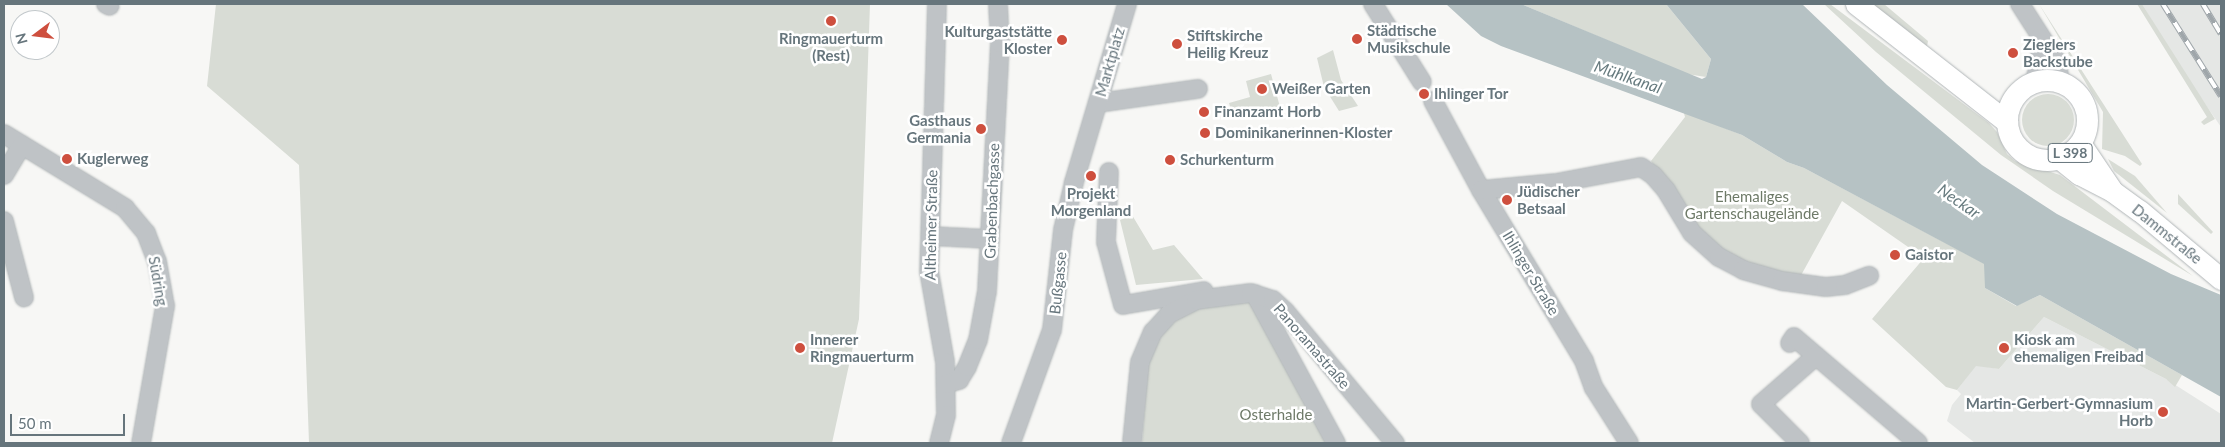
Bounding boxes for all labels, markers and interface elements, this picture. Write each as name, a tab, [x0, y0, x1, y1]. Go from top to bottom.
north arrow	[10, 10, 60, 60]
marker: Ringmauerturm (Rest)	[825, 15, 837, 27]
place label: Städtische Musikschule	[1367, 21, 1450, 56]
place label: Kulturgaststätte Kloster	[944, 22, 1052, 57]
street label: Marktplatz	[1092, 25, 1128, 99]
place label: Stiftskirche Heilig Kreuz	[1187, 26, 1268, 61]
place label: Ringmauerturm (Rest)	[779, 29, 883, 64]
text: N	[11, 31, 31, 46]
marker: Städtische Musikschule	[1351, 33, 1363, 45]
marker: Kulturgaststätte Kloster	[1056, 34, 1068, 46]
place label: Zieglers Backstube	[2023, 35, 2093, 70]
marker: Stiftskirche Heilig Kreuz	[1171, 38, 1183, 50]
marker: Zieglers Backstube	[2007, 47, 2019, 59]
water label: Mühlkanal	[1592, 57, 1664, 97]
place label: Weißer Garten	[1272, 80, 1371, 98]
marker: Weißer Garten	[1256, 83, 1268, 95]
place label: Ihlinger Tor	[1434, 85, 1509, 103]
marker: Ihlinger Tor	[1418, 88, 1430, 100]
place label: Finanzamt Horb	[1214, 103, 1321, 121]
marker: Finanzamt Horb	[1198, 106, 1210, 118]
place label: Gasthaus Germania	[907, 111, 971, 146]
marker: Gasthaus Germania	[975, 123, 987, 135]
place label: Dominikanerinnen-Kloster	[1215, 124, 1392, 142]
marker: Dominikanerinnen-Kloster	[1199, 127, 1211, 139]
road number: L 398	[2046, 142, 2094, 164]
street label: Grabenbachgasse	[981, 143, 1003, 259]
place label: Kuglerweg	[77, 150, 148, 168]
place label: Schurkenturm	[1180, 151, 1274, 169]
marker: Kuglerweg	[61, 153, 73, 165]
marker: Schurkenturm	[1164, 154, 1176, 166]
street label: Altheimer Straße	[921, 169, 941, 281]
marker: Projekt Morgenland	[1085, 170, 1097, 182]
water label: Neckar	[1934, 180, 1984, 222]
place label: Jüdischer Betsaal	[1517, 182, 1580, 217]
place label: Projekt Morgenland	[1051, 184, 1131, 219]
park label: Ehemaliges Gartenschaugelände	[1685, 187, 1819, 222]
marker: Jüdischer Betsaal	[1501, 194, 1513, 206]
street label: Dammstraße	[2128, 200, 2206, 268]
street label: Ihlinger Straße	[1499, 227, 1563, 319]
place label: Gaistor	[1905, 246, 1954, 264]
marker: Gaistor	[1889, 249, 1901, 261]
street label: Bußgasse	[1046, 251, 1070, 315]
street label: Südring	[145, 255, 171, 307]
street label: Panoramastraße	[1270, 300, 1354, 392]
place label: Innerer Ringmauerturm	[810, 330, 914, 365]
place label: Kiosk am ehemaligen Freibad	[2014, 330, 2144, 365]
marker: Innerer Ringmauerturm	[794, 342, 806, 354]
marker: Kiosk am ehemaligen Freibad	[1998, 342, 2010, 354]
place label: Martin-Gerbert-Gymnasium Horb	[1966, 394, 2153, 429]
scale bar	[12, 404, 128, 436]
park label: Osterhalde	[1240, 406, 1312, 424]
marker: Martin-Gerbert-Gymnasium Horb	[2157, 406, 2169, 418]
text: 50 m	[18, 414, 52, 432]

